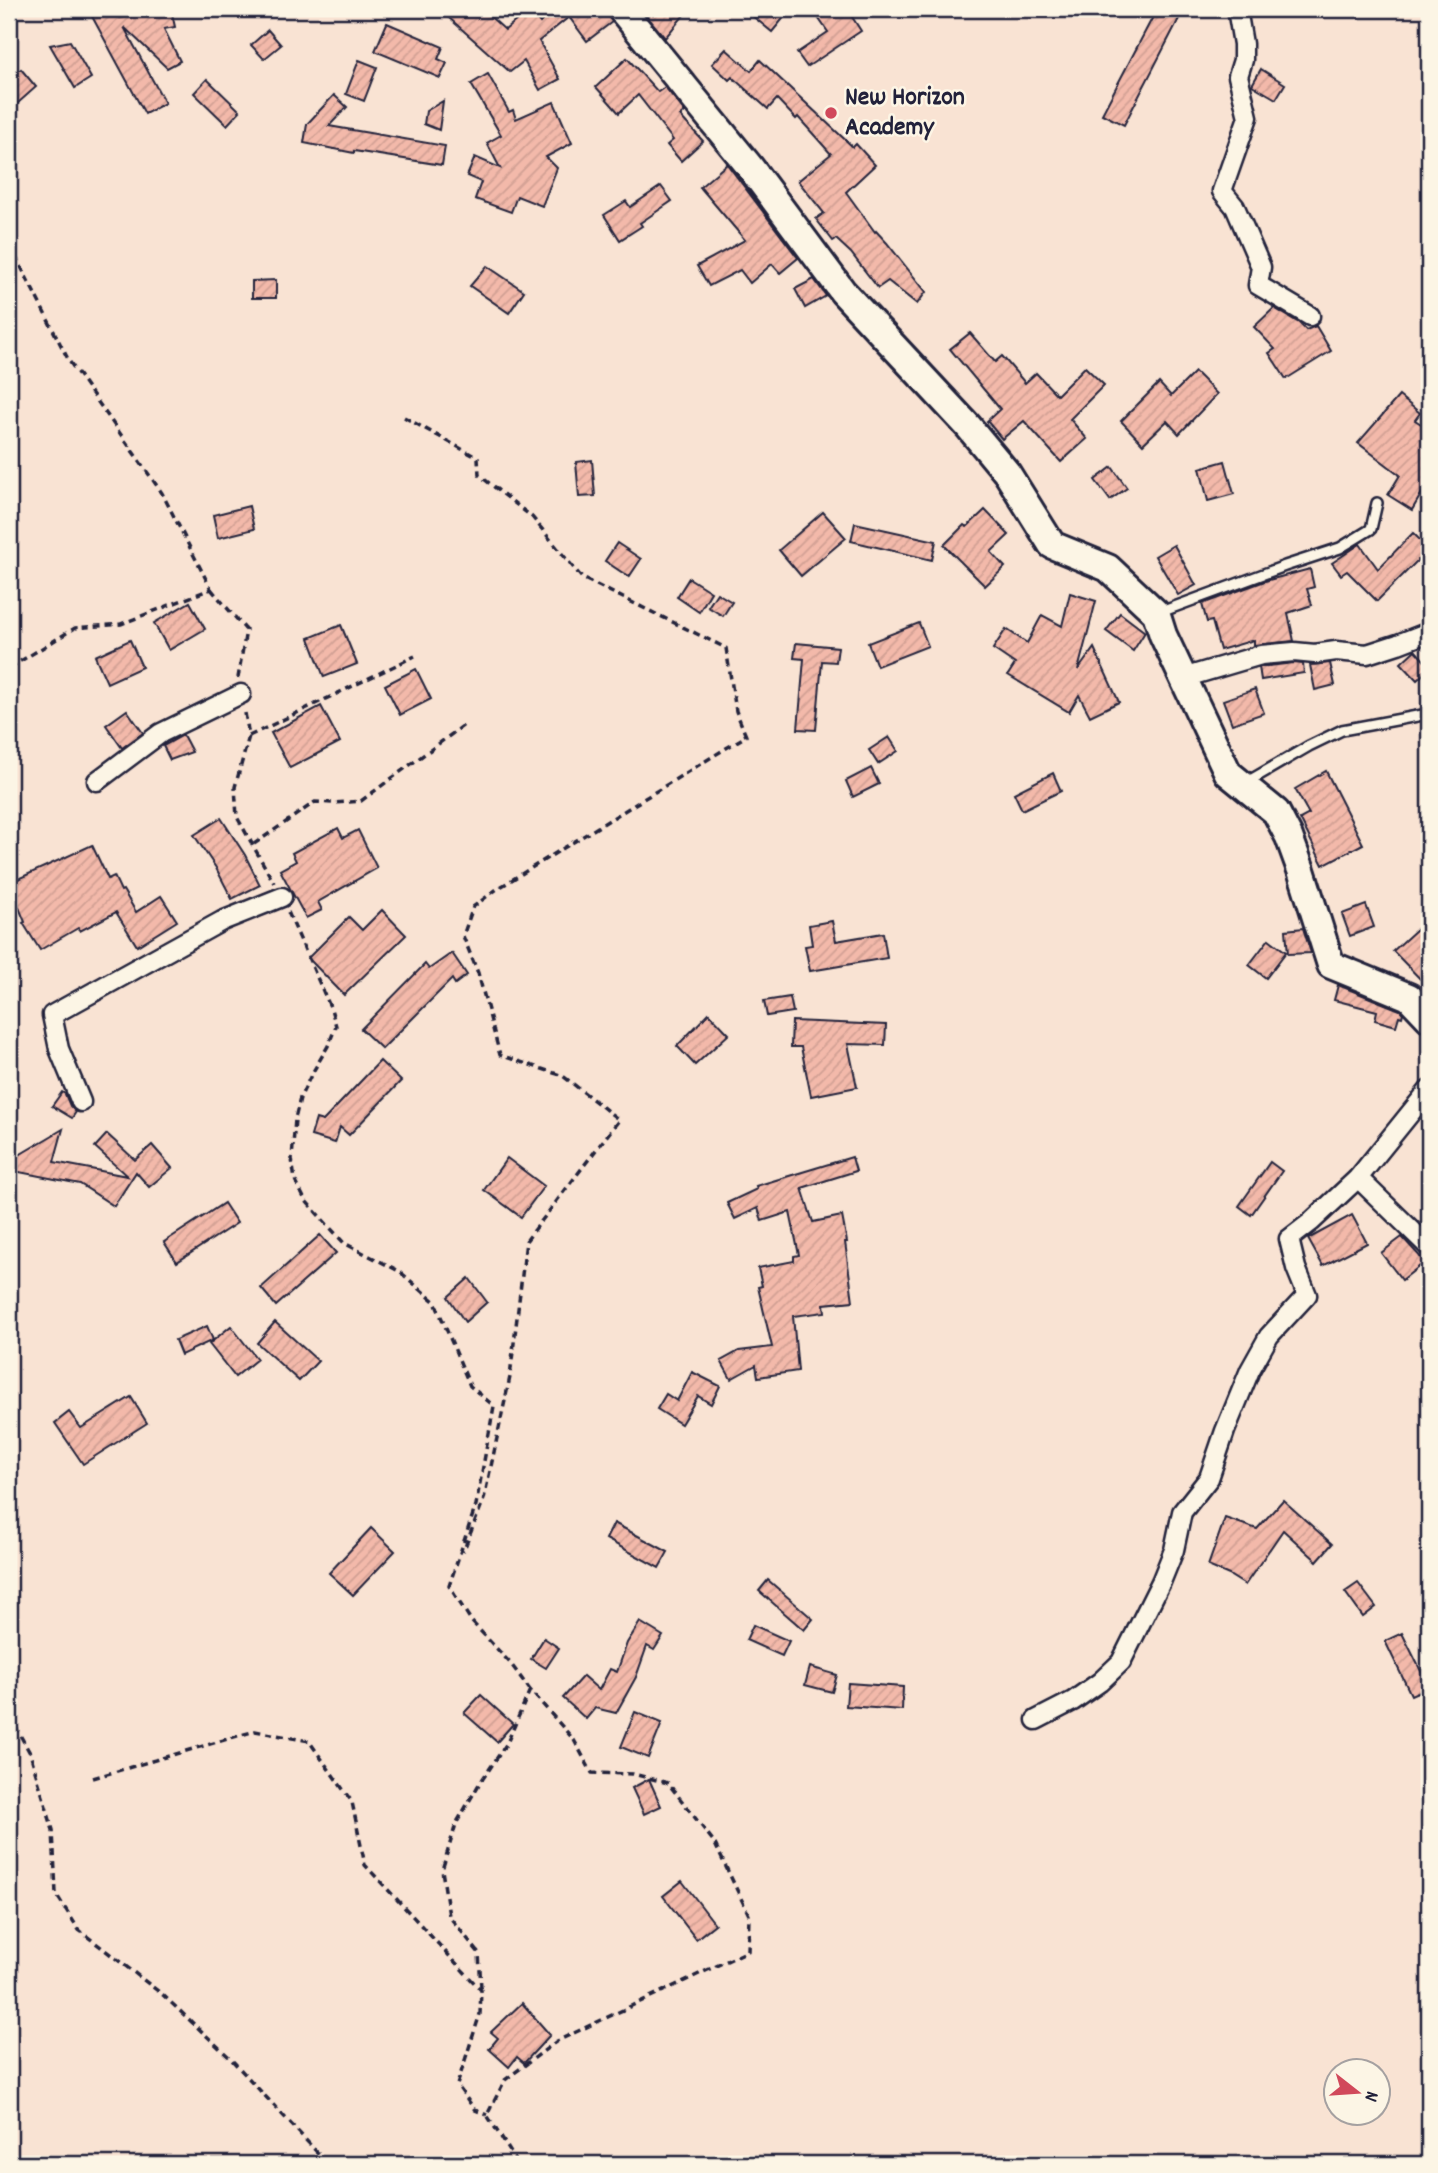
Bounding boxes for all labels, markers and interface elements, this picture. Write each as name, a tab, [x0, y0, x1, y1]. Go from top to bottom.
place label: New Horizon Academy	[845, 80, 965, 147]
marker: New Horizon Academy	[823, 105, 839, 121]
north arrow	[1322, 2058, 1392, 2128]
text: N	[1356, 2088, 1384, 2104]

